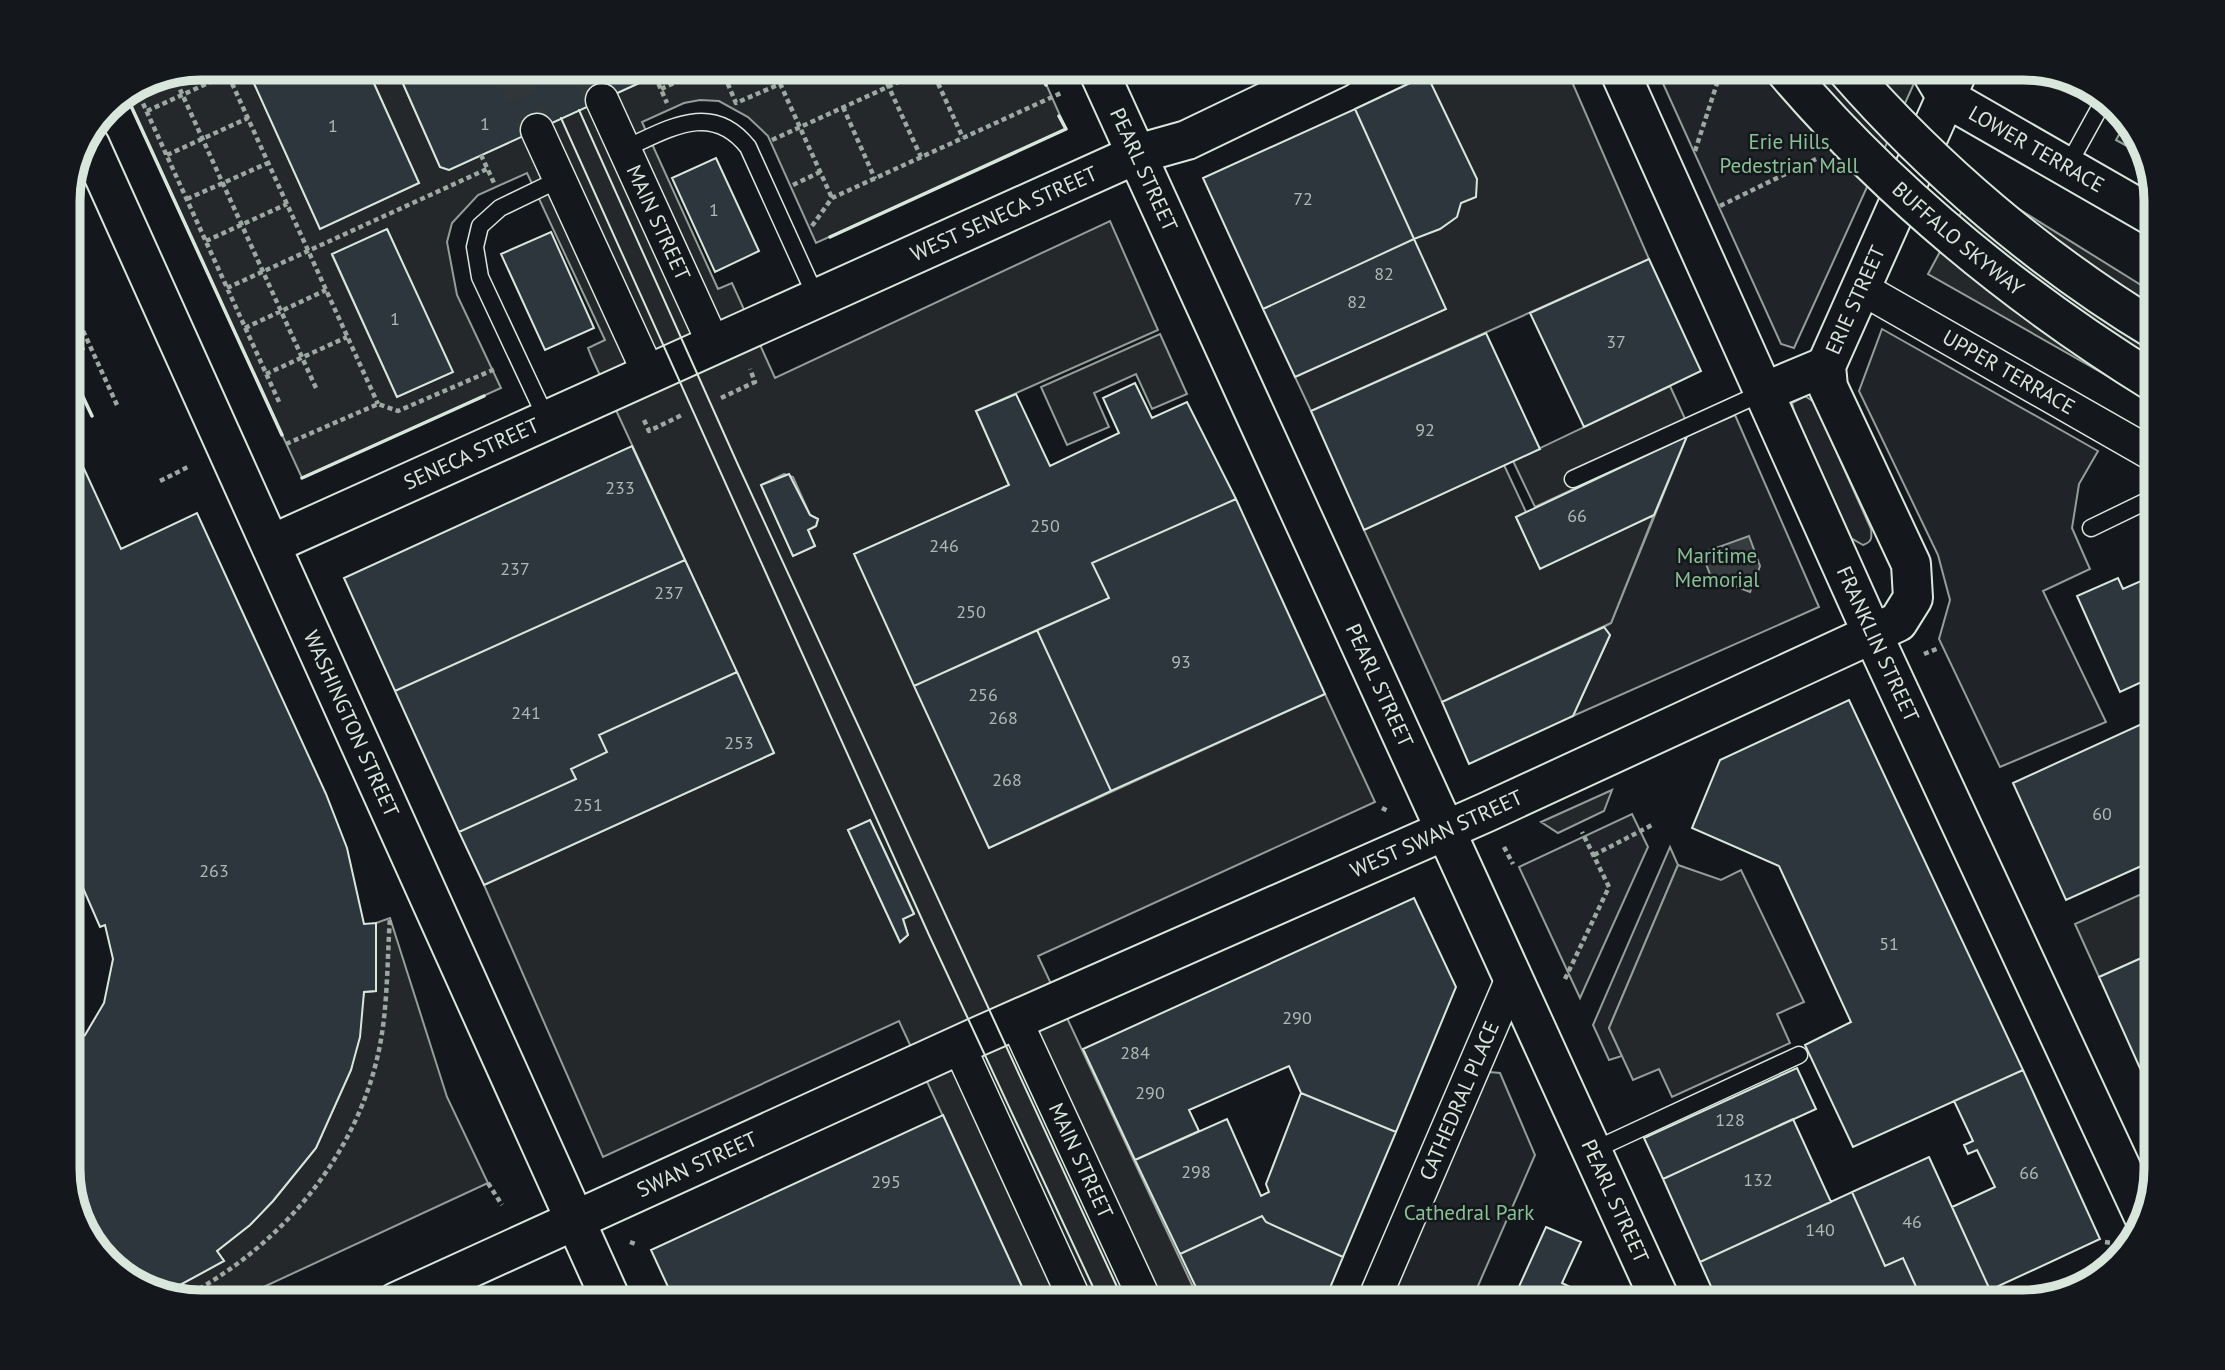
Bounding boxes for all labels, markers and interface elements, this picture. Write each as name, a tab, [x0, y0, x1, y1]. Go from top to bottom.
street label: LOWER TERRACE	[1964, 99, 2109, 198]
street label: PEARL STREET	[1104, 104, 1184, 236]
house number: 1	[480, 112, 490, 135]
house number: 1	[328, 114, 338, 137]
park label: Erie Hills Pedestrian Mall	[1719, 128, 1859, 179]
street label: MAIN STREET	[620, 160, 697, 285]
street label: WEST SENECA STREET	[906, 160, 1102, 267]
street label: BUFFALO SKYWAY	[1887, 176, 2030, 302]
house number: 72	[1293, 187, 1313, 210]
house number: 1	[709, 198, 719, 221]
street label: ERIE STREET	[1819, 241, 1891, 358]
house number: 82	[1374, 262, 1394, 285]
house number: 82	[1347, 290, 1367, 313]
house number: 1	[390, 307, 400, 330]
street label: UPPER TERRACE	[1938, 323, 2080, 420]
house number: 37	[1606, 330, 1626, 353]
street label: SENECA STREET	[399, 411, 544, 496]
house number: 92	[1415, 418, 1435, 441]
house number: 233	[605, 476, 635, 499]
house number: 66	[1567, 504, 1587, 527]
house number: 250	[1030, 514, 1060, 537]
house number: 246	[929, 534, 959, 557]
park label: Maritime Memorial	[1675, 542, 1759, 593]
house number: 237	[500, 557, 530, 580]
street label: FRANKLIN STREET	[1831, 562, 1926, 726]
house number: 237	[654, 581, 684, 604]
house number: 250	[956, 600, 986, 623]
street label: PEARL STREET	[1340, 619, 1420, 752]
street label: WASHINGTON STREET	[298, 626, 406, 821]
house number: 93	[1171, 650, 1191, 673]
house number: 256	[968, 683, 998, 706]
house number: 241	[511, 701, 541, 724]
house number: 268	[988, 706, 1018, 729]
house number: 253	[724, 731, 754, 754]
house number: 268	[992, 768, 1022, 791]
street label: WEST SWAN STREET	[1346, 783, 1527, 884]
house number: 251	[573, 793, 603, 816]
house number: 60	[2092, 802, 2112, 825]
house number: 263	[199, 859, 229, 882]
house number: 51	[1879, 932, 1899, 955]
house number: 290	[1282, 1006, 1312, 1029]
street label: CATHEDRAL PLACE	[1413, 1017, 1505, 1184]
house number: 284	[1120, 1041, 1150, 1064]
house number: 290	[1135, 1081, 1165, 1104]
street label: MAIN STREET	[1043, 1098, 1120, 1223]
house number: 128	[1715, 1108, 1745, 1131]
street label: SWAN STREET	[632, 1125, 762, 1203]
street label: PEARL STREET	[1576, 1135, 1655, 1267]
house number: 298	[1181, 1160, 1211, 1183]
house number: 66	[2019, 1161, 2039, 1184]
house number: 132	[1743, 1168, 1773, 1191]
house number: 295	[871, 1170, 901, 1193]
park label: Cathedral Park	[1404, 1199, 1534, 1226]
house number: 46	[1902, 1210, 1922, 1233]
house number: 140	[1805, 1218, 1835, 1241]

